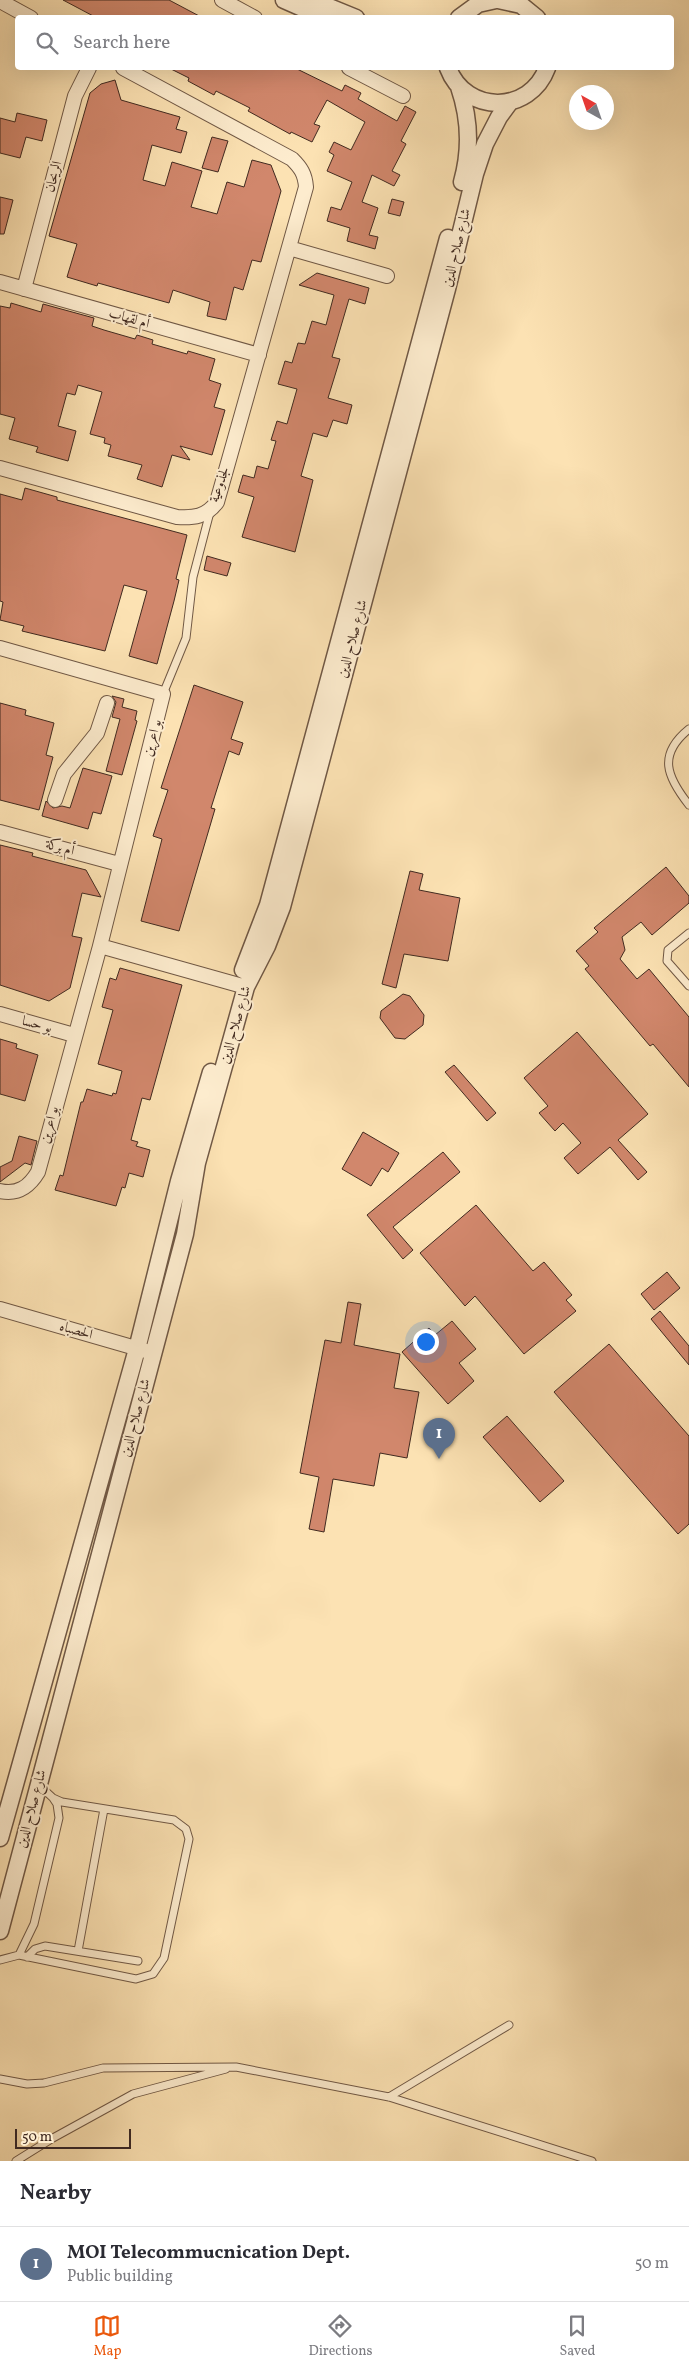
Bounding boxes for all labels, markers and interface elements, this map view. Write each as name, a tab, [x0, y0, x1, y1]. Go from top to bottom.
search box	[15, 15, 674, 70]
icon: search	[33, 29, 61, 57]
text: Search here	[73, 30, 170, 56]
north arrow	[569, 85, 614, 130]
street label: الريحان	[41, 159, 67, 195]
street label: شارع صلاح الدين	[438, 207, 478, 290]
street label: أم لقهاب	[106, 302, 153, 336]
street label: لجذوعية	[205, 465, 235, 505]
street label: شارع صلاح الدين	[333, 598, 375, 681]
street label: بو اعرين	[139, 717, 167, 759]
street label: أم بركة	[42, 833, 78, 863]
street label: شارع صلاح الدين	[216, 984, 258, 1067]
street label: بو حسا	[20, 1012, 55, 1038]
street label: بو اعرين	[36, 1104, 64, 1146]
street label: الحصباه	[57, 1317, 95, 1345]
your location	[413, 1329, 439, 1355]
street label: شارع صلاح الدين	[116, 1377, 158, 1460]
pin: 1	[423, 1418, 455, 1459]
street label: شارع صلاح الدين	[12, 1768, 54, 1851]
scale bar	[15, 2126, 131, 2149]
text: 50 m	[22, 2128, 52, 2147]
text: Nearby	[20, 2179, 91, 2208]
text: MOI Telecommucnication Dept.	[67, 2240, 350, 2266]
text: 1	[33, 2253, 39, 2275]
text: 50 m	[635, 2253, 669, 2275]
text: Public building	[67, 2266, 173, 2288]
tab: Map	[93, 2312, 121, 2361]
tab: Directions	[308, 2312, 373, 2361]
tab: Saved	[559, 2312, 596, 2361]

